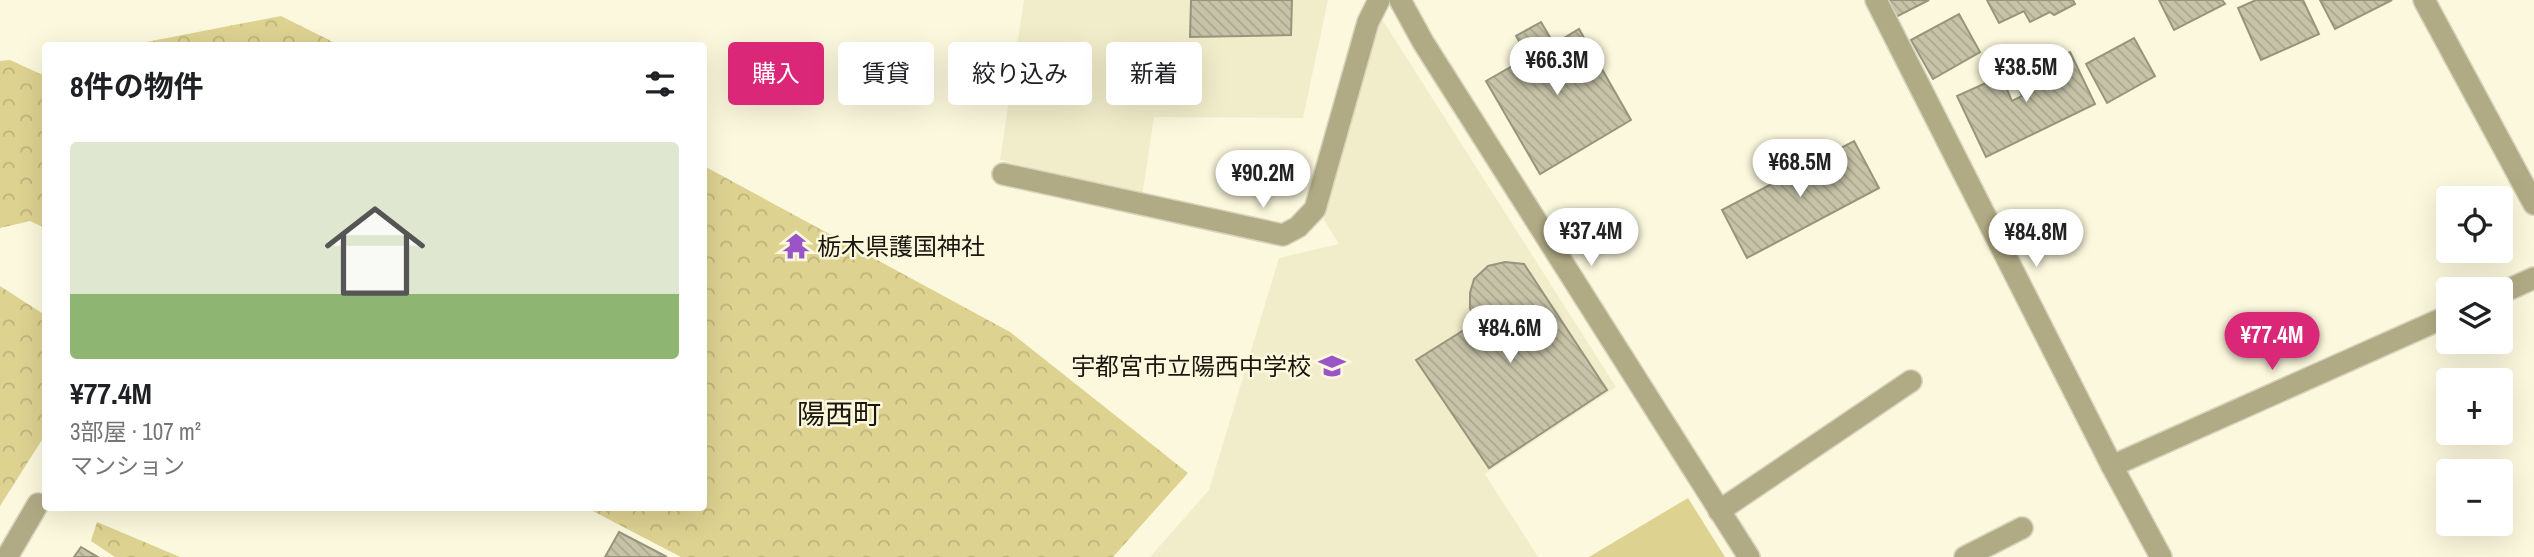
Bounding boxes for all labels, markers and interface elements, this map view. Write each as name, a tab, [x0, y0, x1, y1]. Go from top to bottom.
pin: ¥66.3M	[1500, 38, 1614, 97]
chip: 購入	[728, 42, 824, 105]
chip: 賃貸	[838, 42, 934, 105]
chip: 絞り込み	[948, 42, 1092, 105]
chip: 新着	[1106, 42, 1202, 105]
text: ¥66.3M	[1526, 44, 1588, 75]
pin: ¥38.5M	[1969, 44, 2083, 104]
text: ¥38.5M	[1995, 51, 2057, 82]
icon: filters	[641, 65, 679, 103]
text: 8件の物件	[70, 66, 204, 106]
pin: ¥68.5M	[1743, 140, 1857, 199]
text: ¥68.5M	[1769, 146, 1831, 177]
pin: ¥90.2M	[1206, 150, 1320, 210]
text: ¥90.2M	[1232, 157, 1294, 188]
map controls	[2436, 186, 2513, 536]
button: locate	[2436, 186, 2513, 263]
icon: home	[312, 188, 438, 314]
pin: ¥37.4M	[1534, 208, 1648, 268]
pin: ¥84.8M	[1979, 210, 2093, 269]
text: ¥37.4M	[1560, 215, 1622, 246]
text: ¥84.8M	[2005, 216, 2067, 247]
place label: 栃木県護国神社	[817, 230, 985, 262]
temple icon: 栃木県護国神社	[781, 231, 811, 261]
button: layers	[2436, 277, 2513, 354]
pin: ¥84.6M	[1453, 306, 1567, 365]
text: ¥84.6M	[1479, 312, 1541, 343]
pin: ¥77.4M	[2215, 312, 2329, 372]
text: ¥77.4M	[2241, 319, 2303, 350]
place label: 宇都宮市立陽西中学校	[1071, 350, 1311, 382]
school or university icon: 宇都宮市立陽西中学校	[1317, 351, 1347, 381]
button: +	[2436, 368, 2513, 445]
text: ¥77.4M	[70, 373, 152, 413]
district label: 陽西町	[797, 395, 881, 433]
text: 3部屋 · 107 m²	[70, 416, 201, 447]
text: マンション	[70, 450, 185, 481]
button: −	[2436, 459, 2513, 536]

